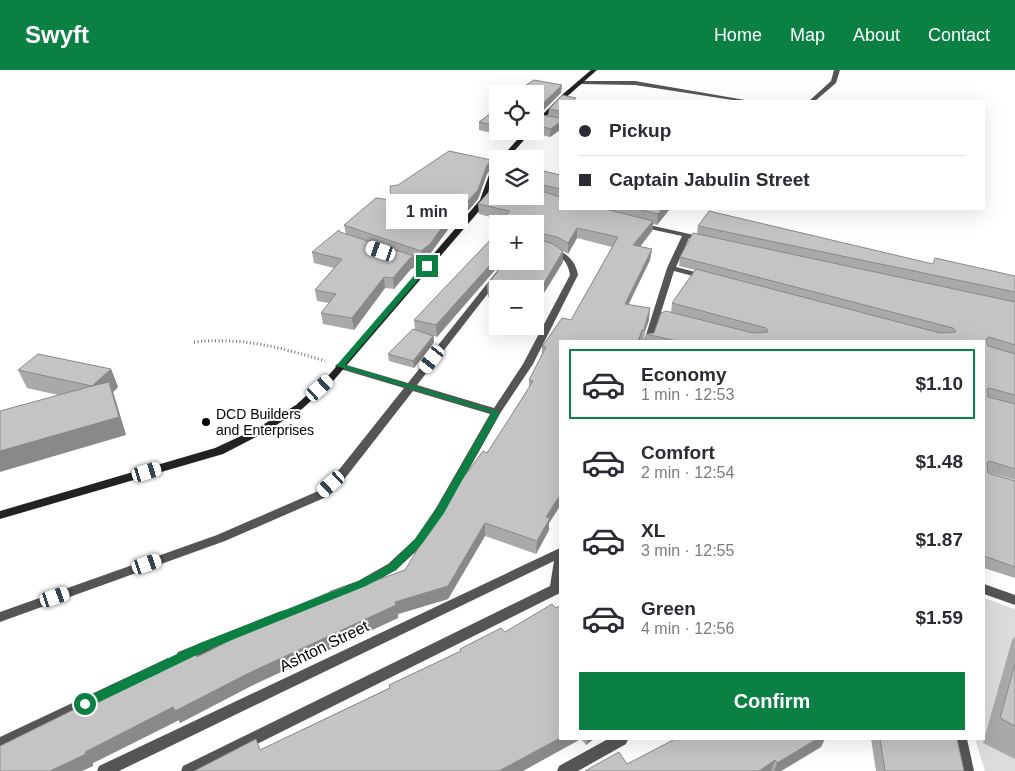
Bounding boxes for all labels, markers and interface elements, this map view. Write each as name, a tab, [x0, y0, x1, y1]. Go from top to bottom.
text: Swyft	[25, 21, 89, 48]
text: Home	[714, 25, 762, 45]
text: Map	[790, 25, 825, 45]
text: About	[853, 25, 900, 45]
text: Contact	[928, 25, 990, 45]
map controls	[489, 85, 544, 335]
button: locate	[489, 85, 544, 140]
text: Pickup	[609, 120, 671, 141]
button: layers	[489, 150, 544, 205]
text: Captain Jabulin Street	[609, 169, 810, 190]
callout: 1 min	[386, 194, 468, 228]
text: 1 min	[406, 203, 448, 220]
button: +	[489, 215, 544, 270]
car	[364, 239, 397, 263]
route end	[416, 255, 438, 277]
button: −	[489, 280, 544, 335]
car	[416, 343, 447, 375]
icon: car	[581, 362, 626, 407]
text: Economy	[641, 364, 727, 385]
car	[303, 372, 336, 404]
text: $1.10	[915, 373, 963, 394]
text: 1 min · 12:53	[641, 386, 734, 403]
place label: DCD Builders and Enterprises	[216, 406, 314, 438]
marker: DCD Builders and Enterprises	[200, 416, 212, 428]
icon: car	[581, 440, 626, 485]
text: Comfort	[641, 442, 715, 463]
text: $1.48	[915, 451, 963, 472]
car	[130, 460, 163, 484]
text: 2 min · 12:54	[641, 464, 734, 481]
car	[314, 468, 347, 500]
icon: car	[581, 518, 626, 563]
text: XL	[641, 520, 665, 541]
text: $1.87	[915, 529, 963, 550]
text: 3 min · 12:55	[641, 542, 734, 559]
car	[130, 552, 163, 576]
car	[38, 585, 71, 609]
icon: car	[581, 596, 626, 641]
text: Green	[641, 598, 696, 619]
text: $1.59	[915, 607, 963, 628]
street label: Ashton Street	[277, 617, 372, 675]
text: 4 min · 12:56	[641, 620, 734, 637]
button: Confirm	[579, 672, 965, 730]
route start	[74, 693, 96, 715]

